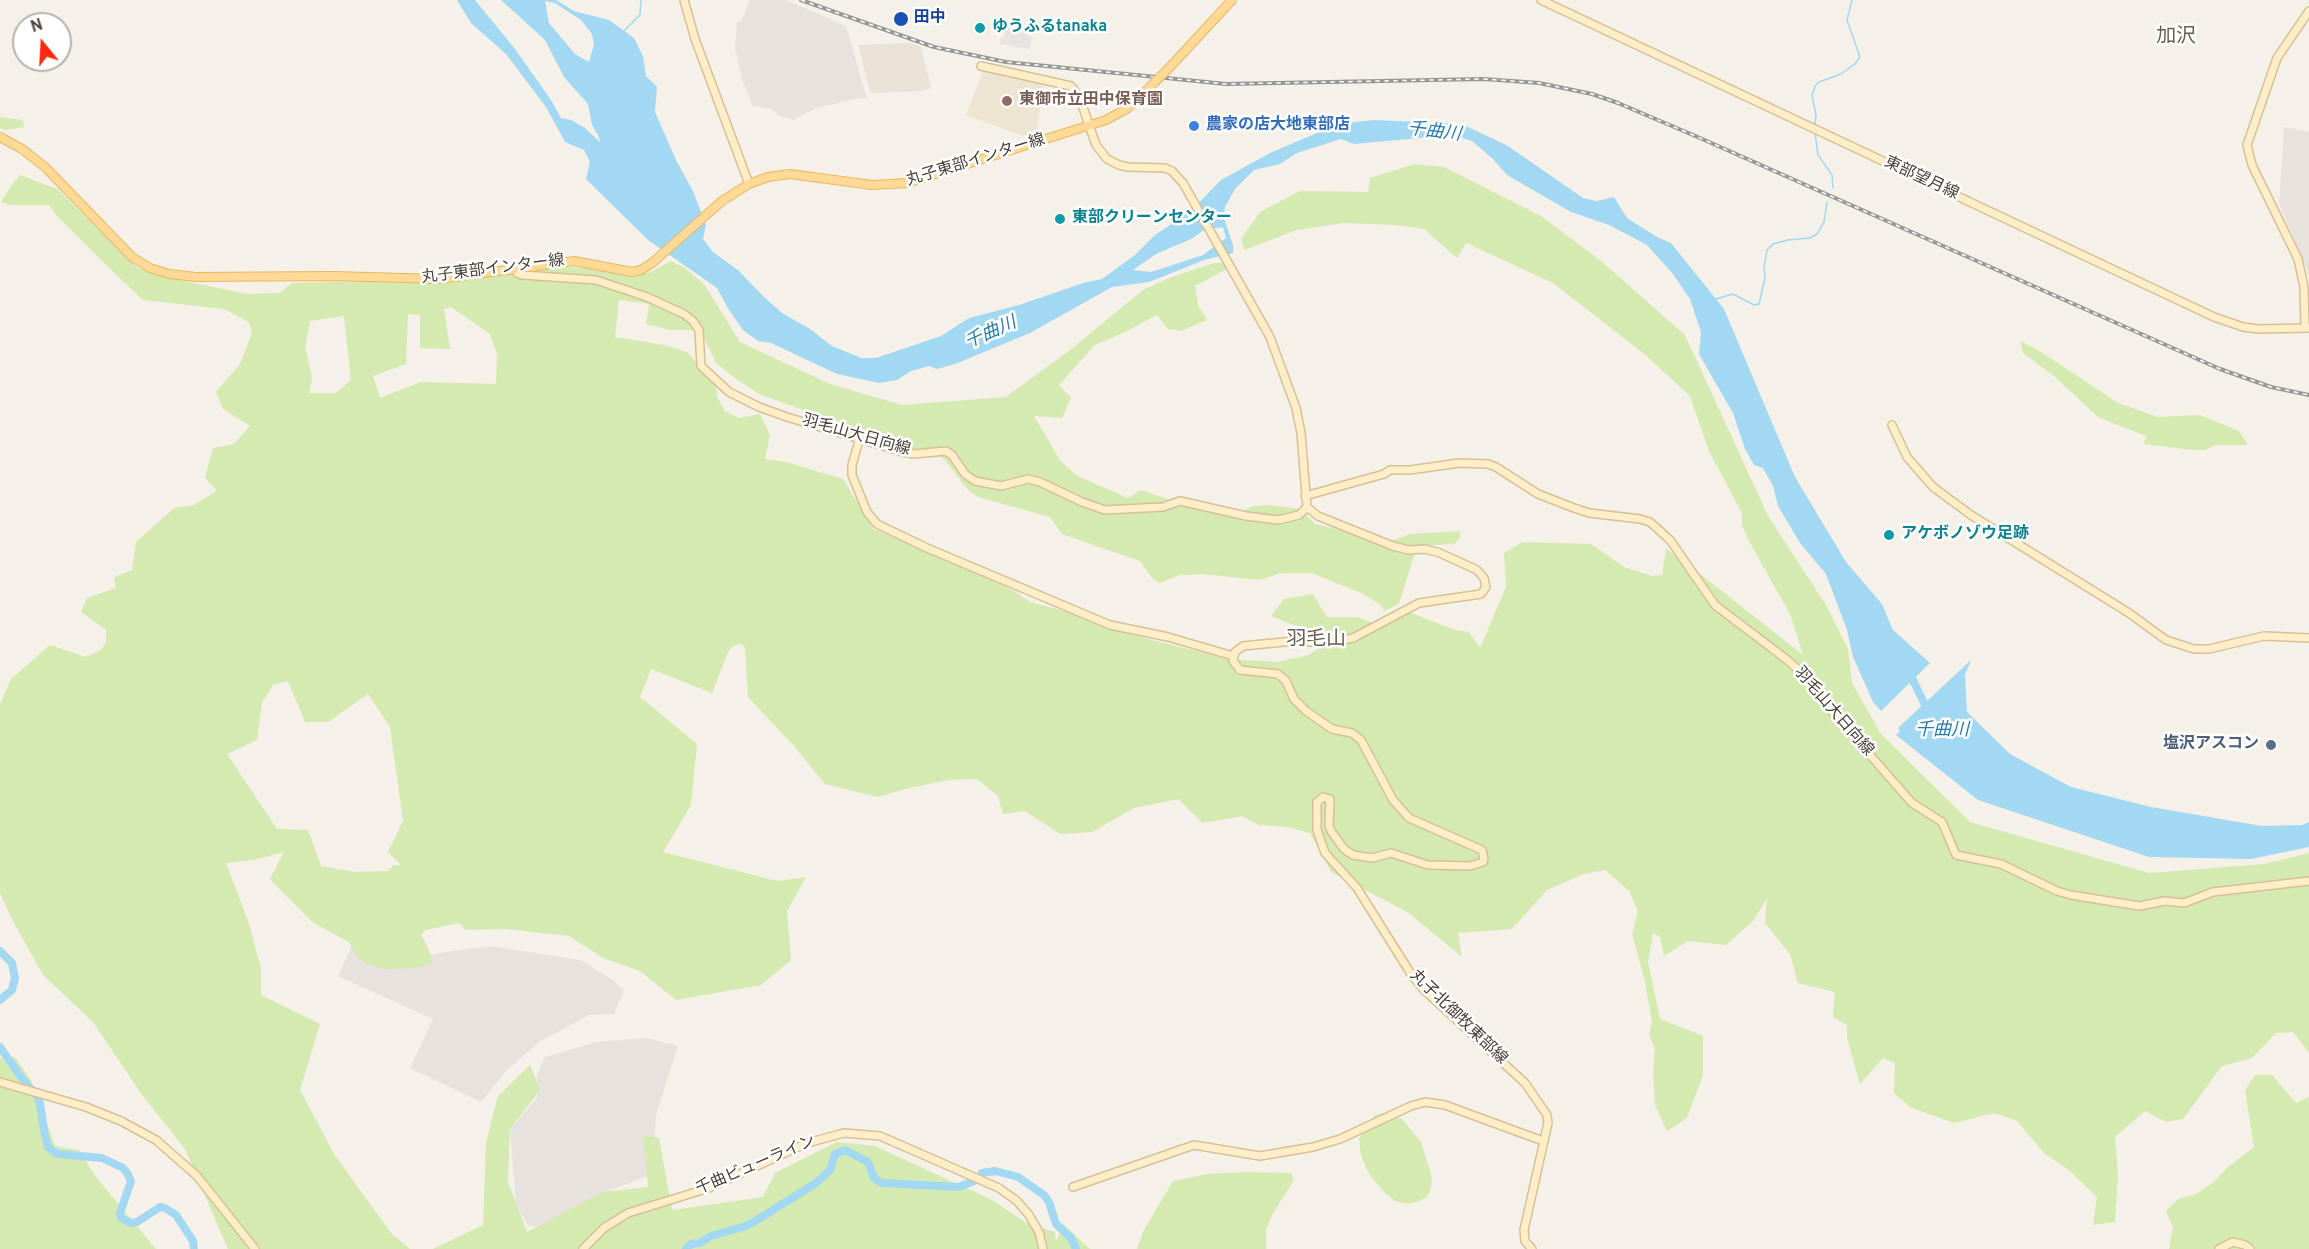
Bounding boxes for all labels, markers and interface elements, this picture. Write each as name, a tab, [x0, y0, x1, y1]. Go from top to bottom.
place label: 田中	[914, 9, 946, 29]
marker: 田中	[892, 10, 910, 28]
north arrow	[12, 12, 72, 72]
text: N	[28, 15, 46, 38]
place label: ゆうふるtanaka	[992, 18, 1107, 38]
marker: ゆうふるtanaka	[973, 21, 987, 35]
district label: 加沢	[2156, 26, 2196, 50]
place label: 東御市立田中保育園	[1019, 91, 1163, 111]
marker: 東御市立田中保育園	[1000, 94, 1014, 108]
place label: 農家の店大地東部店	[1206, 116, 1350, 136]
marker: 農家の店大地東部店	[1187, 119, 1201, 133]
water label: 千曲川	[1406, 119, 1462, 147]
street label: 丸子東部インター線	[904, 131, 1048, 191]
street label: 東部望月線	[1881, 153, 1961, 205]
place label: 東部クリーンセンター	[1072, 209, 1232, 229]
marker: 東部クリーンセンター	[1053, 212, 1067, 226]
street label: 丸子東部インター線	[420, 252, 566, 288]
water label: 千曲川	[962, 313, 1020, 355]
street label: 羽毛山大日向線	[800, 411, 912, 461]
place label: アケボノゾウ足跡	[1901, 525, 2029, 545]
marker: アケボノゾウ足跡	[1882, 528, 1896, 542]
district label: 羽毛山	[1286, 629, 1346, 653]
street label: 羽毛山大日向線	[1789, 663, 1877, 761]
water label: 千曲川	[1915, 720, 1969, 742]
place label: 塩沢アスコン	[2163, 735, 2259, 755]
marker: 塩沢アスコン	[2264, 738, 2278, 752]
street label: 丸子北御牧東部線	[1405, 967, 1511, 1069]
street label: 千曲ビューライン	[693, 1132, 819, 1200]

